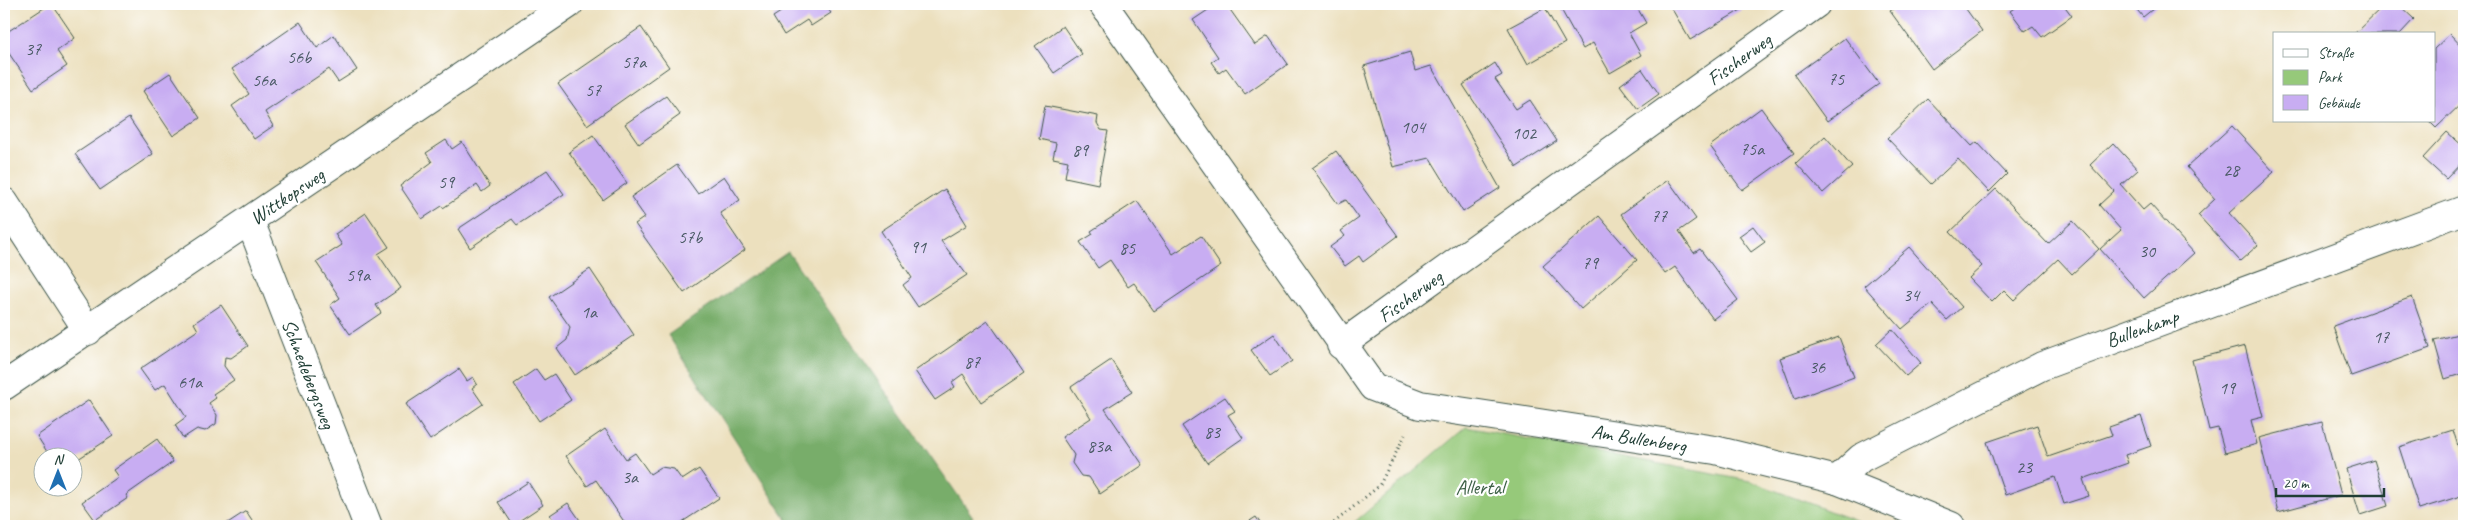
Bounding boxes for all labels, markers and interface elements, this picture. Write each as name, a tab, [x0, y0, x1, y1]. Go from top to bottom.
street label: Fischerweg	[1702, 27, 1778, 91]
legend	[2273, 32, 2436, 122]
house number: 37	[25, 38, 42, 60]
text: Straße	[2318, 44, 2354, 63]
house number: 56b	[287, 46, 312, 68]
house number: 57a	[622, 51, 647, 73]
house number: 75	[1828, 68, 1845, 90]
text: Park	[2318, 68, 2343, 87]
house number: 56a	[252, 69, 277, 91]
house number: 57	[585, 79, 602, 101]
text: Gebäude	[2318, 94, 2361, 113]
house number: 104	[1401, 116, 1427, 138]
house number: 102	[1512, 122, 1538, 144]
house number: 75a	[1740, 138, 1765, 160]
house number: 89	[1072, 139, 1090, 161]
house number: 28	[2223, 159, 2241, 181]
street label: Wittkopsweg	[245, 162, 330, 230]
house number: 59	[438, 171, 456, 193]
house number: 77	[1651, 205, 1668, 227]
house number: 57b	[678, 226, 703, 248]
house number: 91	[910, 236, 927, 258]
house number: 85	[1119, 237, 1136, 259]
house number: 30	[2139, 240, 2157, 262]
house number: 79	[1582, 252, 1600, 274]
house number: 59a	[346, 264, 371, 286]
street label: Fischerweg	[1373, 264, 1449, 328]
house number: 34	[1903, 284, 1921, 306]
house number: 1a	[581, 301, 598, 323]
street label: Bullenkamp	[2102, 303, 2183, 353]
street label: Schnedebergsweg	[276, 316, 341, 433]
house number: 17	[2373, 326, 2390, 348]
house number: 87	[964, 351, 981, 373]
house number: 36	[1809, 356, 1826, 378]
house number: 61a	[178, 371, 203, 393]
house number: 19	[2219, 377, 2237, 399]
street label: Am Bullenberg	[1590, 419, 1689, 458]
house number: 83	[1204, 421, 1222, 443]
house number: 83a	[1087, 435, 1112, 457]
north arrow	[32, 448, 82, 498]
text: N	[54, 451, 65, 468]
house number: 23	[2016, 456, 2034, 478]
scale bar	[2276, 465, 2383, 497]
house number: 3a	[622, 466, 639, 488]
text: 20 m	[2283, 474, 2310, 493]
park label: Allertal	[1456, 475, 1508, 500]

